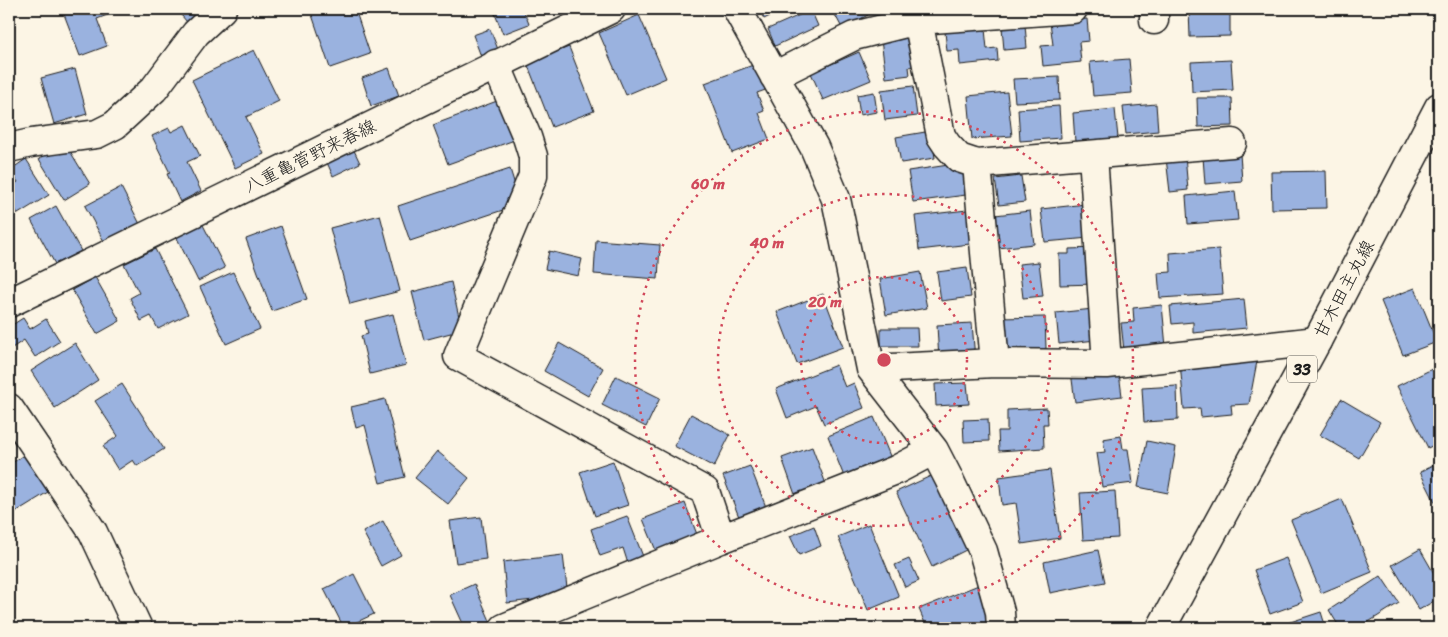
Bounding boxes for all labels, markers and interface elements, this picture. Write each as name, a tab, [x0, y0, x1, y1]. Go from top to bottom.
street label: 八重亀菅野来春線	[238, 110, 382, 202]
text: 60 m	[690, 171, 725, 197]
text: 40 m	[749, 230, 785, 256]
street label: 甘木田主丸線	[1305, 234, 1383, 344]
text: 20 m	[807, 289, 842, 315]
centre of rings	[875, 351, 893, 369]
road number: 33	[1287, 356, 1317, 382]

